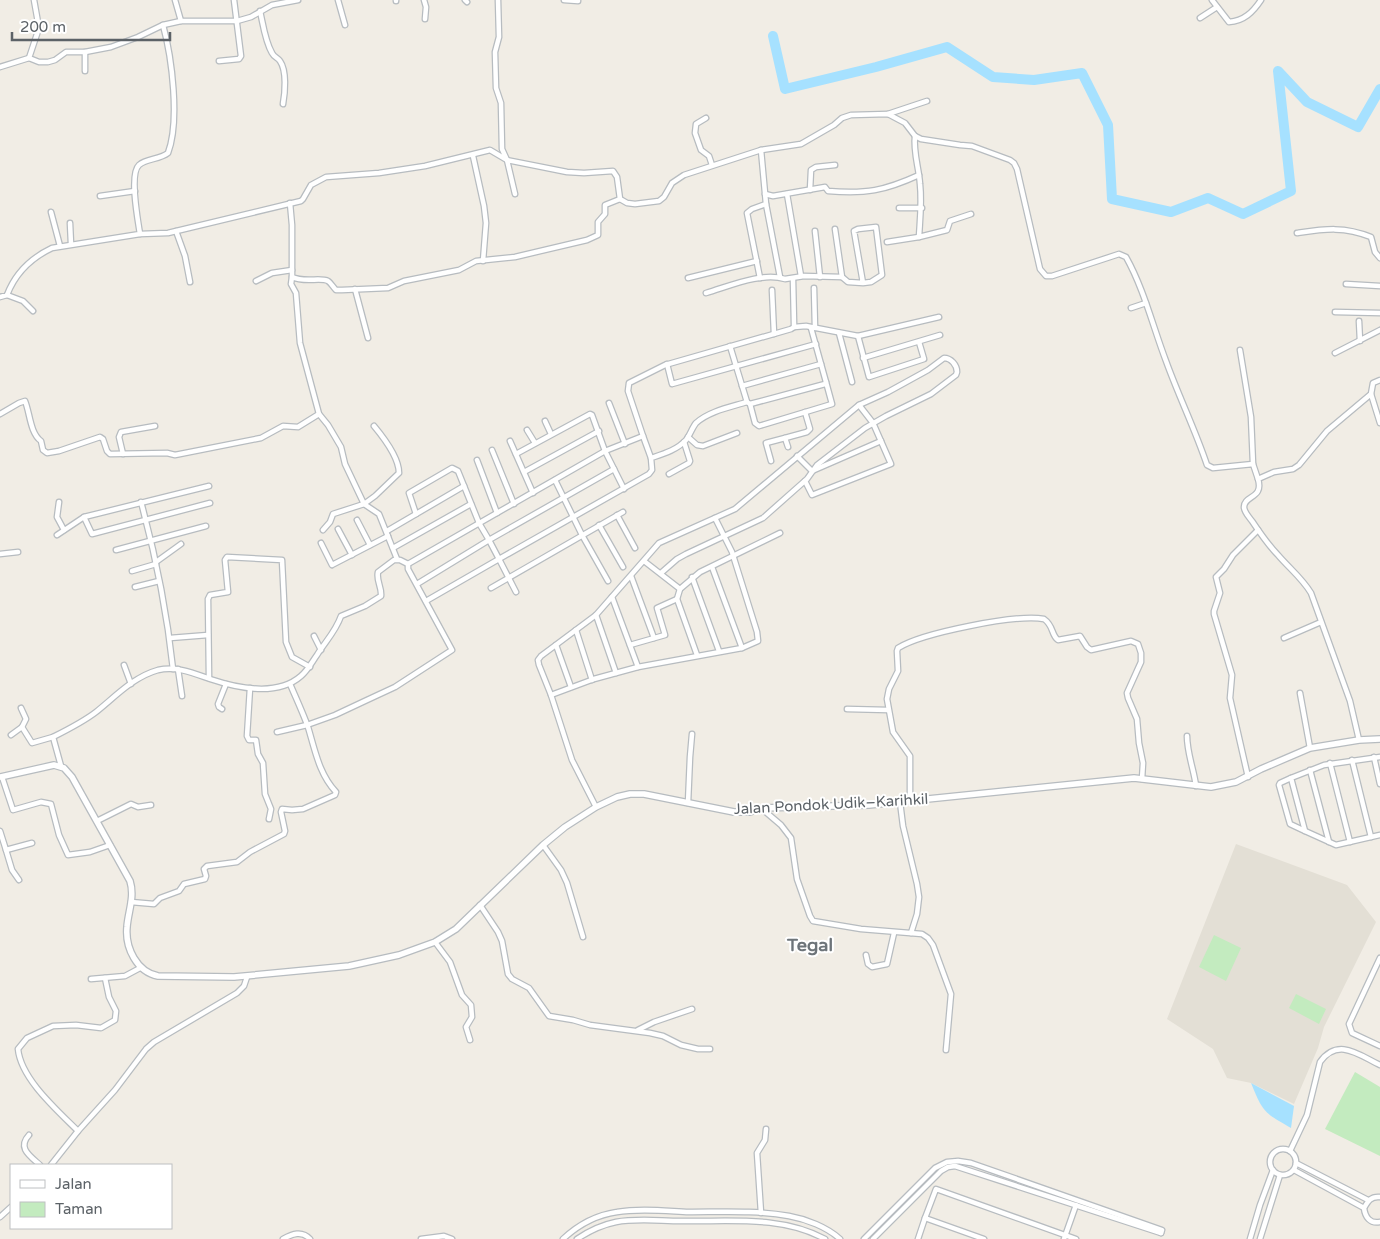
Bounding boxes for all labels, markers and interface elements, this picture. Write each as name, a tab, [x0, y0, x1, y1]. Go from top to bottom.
scale bar	[12, 10, 170, 42]
text: 200 m	[20, 18, 66, 36]
street label: Jalan Pondok Udik–Karihkil	[733, 790, 929, 818]
district label: Tegal	[786, 934, 833, 956]
legend	[10, 1164, 172, 1229]
text: Jalan	[55, 1175, 92, 1193]
text: Taman	[55, 1200, 103, 1218]

